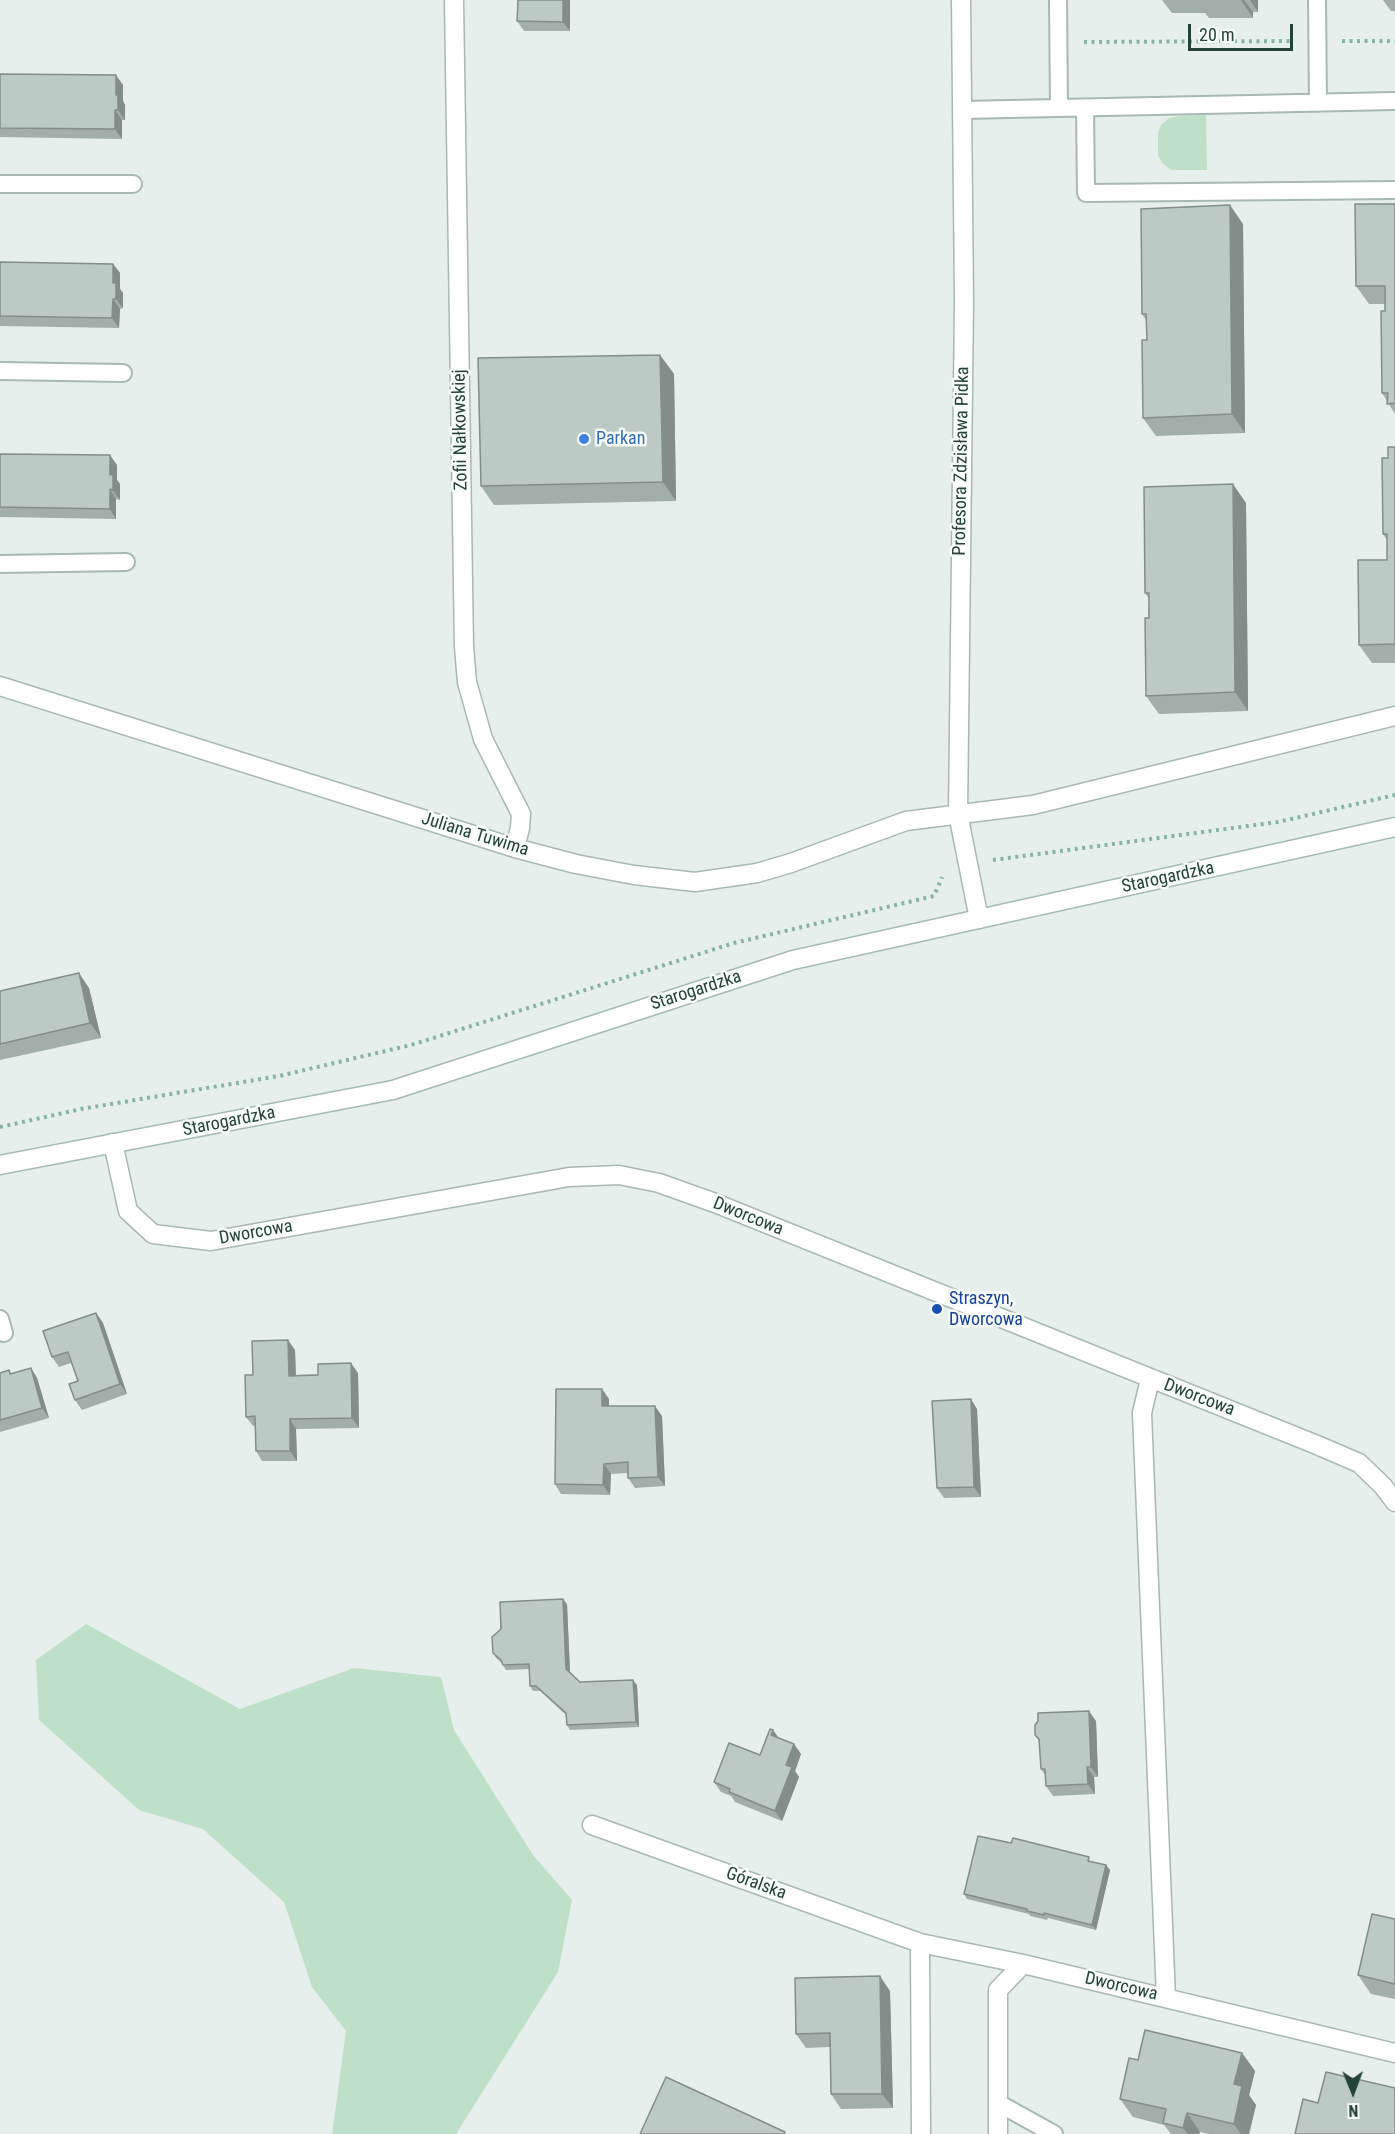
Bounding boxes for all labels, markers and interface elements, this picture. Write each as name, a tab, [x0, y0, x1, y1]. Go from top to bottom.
scale bar	[1191, 12, 1296, 50]
text: 20 m	[1199, 24, 1234, 45]
street label: Profesora Zdzisława Pidka	[950, 366, 974, 556]
street label: Zofii Nałkowskiej	[449, 369, 473, 491]
place label: Parkan	[596, 428, 645, 450]
marker: Parkan	[577, 432, 591, 446]
street label: Juliana Tuwima	[419, 808, 531, 862]
street label: Starogardzka	[1120, 858, 1216, 898]
street label: Starogardzka	[648, 966, 744, 1016]
street label: Starogardzka	[181, 1102, 277, 1142]
street label: Dworcowa	[710, 1193, 786, 1241]
street label: Dworcowa	[218, 1216, 294, 1250]
place label: Straszyn, Dworcowa	[949, 1288, 1023, 1330]
marker: Straszyn, Dworcowa	[930, 1302, 944, 1316]
street label: Dworcowa	[1161, 1375, 1237, 1421]
street label: Góralska	[723, 1863, 789, 1905]
street label: Dworcowa	[1083, 1968, 1159, 2006]
north arrow	[1323, 2062, 1383, 2122]
text: N	[1348, 2101, 1358, 2120]

